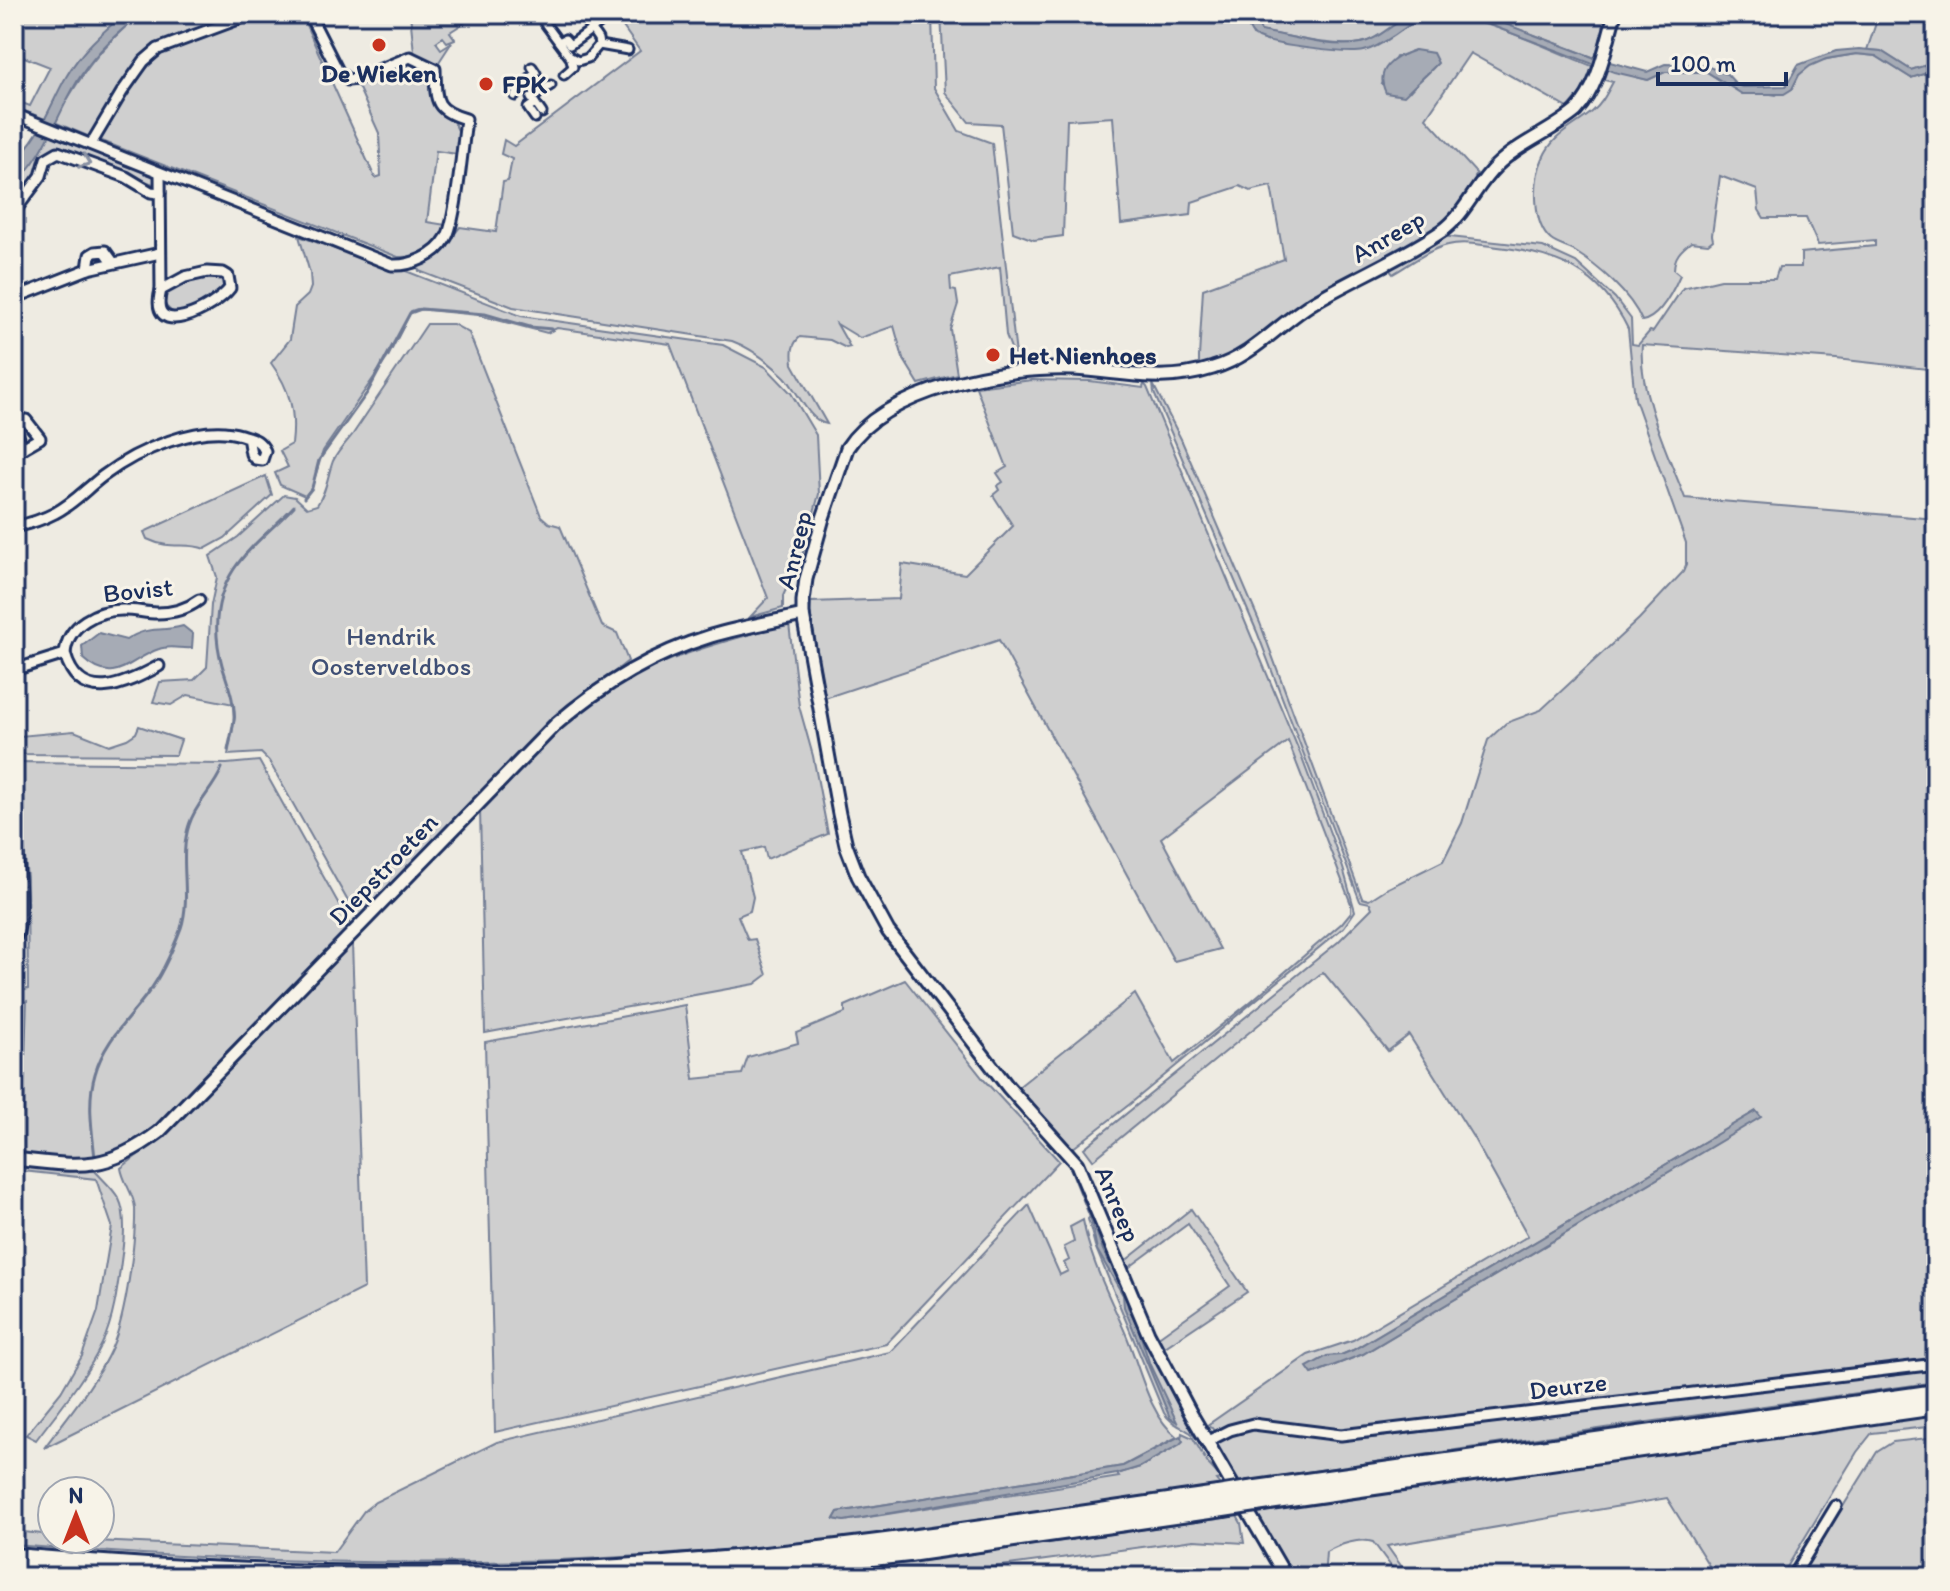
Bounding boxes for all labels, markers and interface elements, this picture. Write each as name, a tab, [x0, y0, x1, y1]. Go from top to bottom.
marker: De Wieken	[370, 36, 388, 54]
scale bar	[1658, 36, 1786, 86]
text: 100 m	[1670, 49, 1736, 78]
place label: De Wieken	[321, 57, 437, 89]
place label: FPK	[502, 68, 547, 100]
marker: FPK	[477, 75, 495, 93]
one-way arrow	[77, 152, 91, 169]
street label: Anreep	[1346, 202, 1430, 270]
place label: Het Nienhoes	[1009, 339, 1157, 371]
marker: Het Nienhoes	[984, 346, 1002, 364]
street label: Anreep	[769, 507, 819, 593]
street label: Bovist	[101, 570, 175, 610]
park label: Hendrik Oosterveldbos	[311, 620, 471, 682]
street label: Diepstroeten	[321, 806, 445, 932]
street label: Anreep	[1088, 1161, 1148, 1247]
street label: Deurze	[1527, 1365, 1609, 1407]
north arrow	[36, 1475, 116, 1555]
text: N	[69, 1482, 83, 1509]

